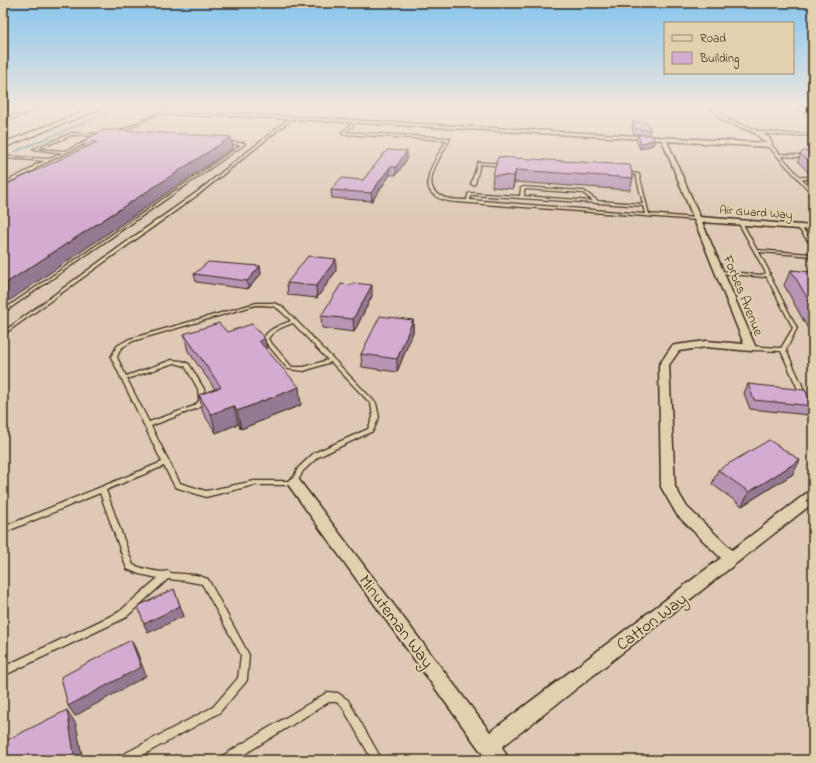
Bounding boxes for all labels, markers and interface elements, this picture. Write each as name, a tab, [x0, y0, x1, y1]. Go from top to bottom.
legend	[664, 22, 794, 74]
text: Road	[700, 30, 726, 48]
text: Building	[699, 50, 739, 69]
street label: Air Guard Way	[719, 201, 793, 226]
street label: Forbes Avenue	[716, 251, 769, 340]
street label: Minuteman Way	[351, 570, 439, 675]
street label: Catton Way	[611, 587, 693, 658]

